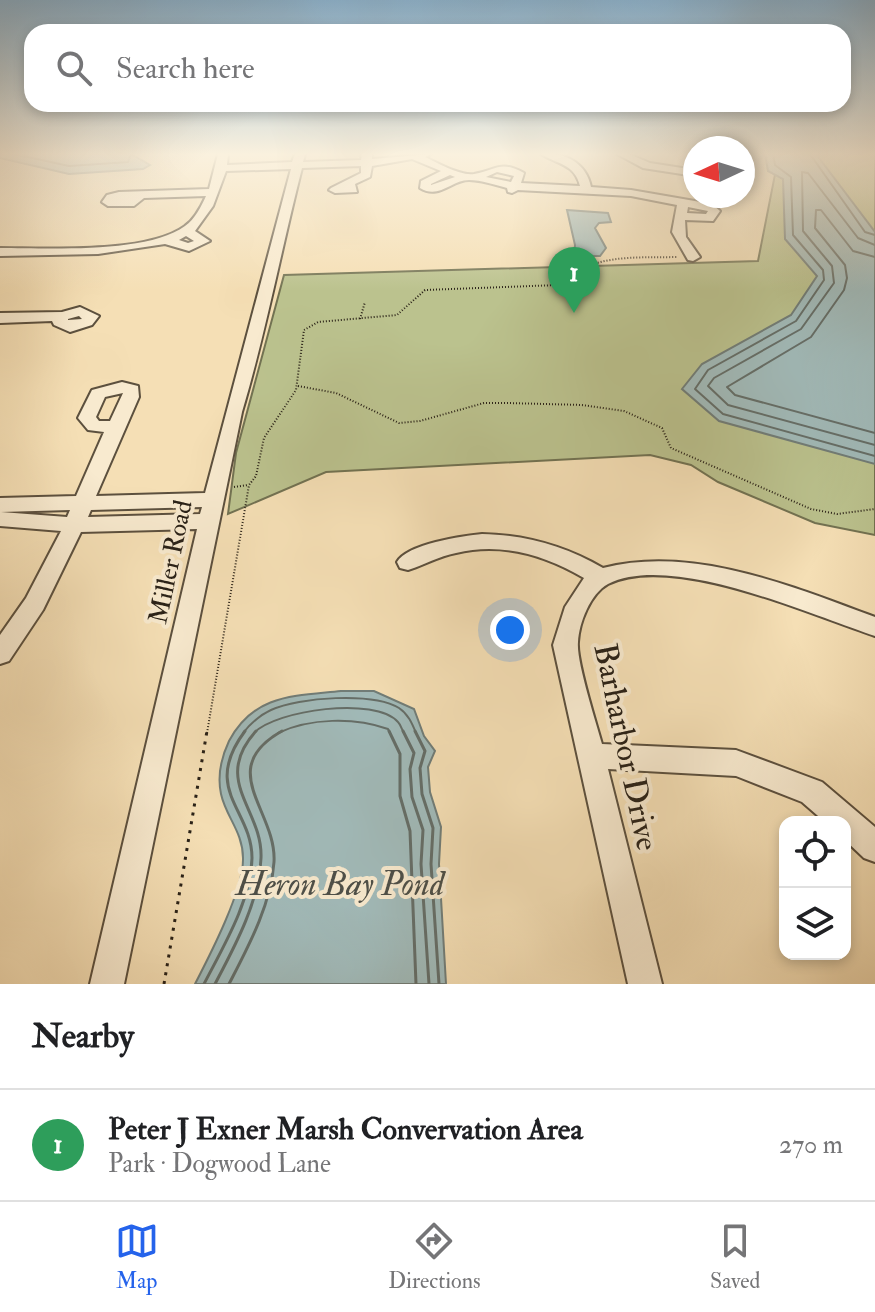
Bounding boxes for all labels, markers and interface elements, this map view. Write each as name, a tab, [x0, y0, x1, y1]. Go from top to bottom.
search box	[24, 24, 851, 112]
icon: search	[52, 46, 96, 90]
text: Search here	[116, 50, 255, 87]
north arrow	[683, 136, 755, 208]
pin: 1	[548, 247, 600, 313]
street label: Miller Road	[142, 497, 200, 627]
your location	[490, 610, 530, 650]
street label: Barharbor Drive	[585, 640, 667, 854]
map controls	[779, 816, 851, 960]
button: locate	[779, 816, 851, 888]
water label: Heron Bay Pond	[234, 863, 446, 906]
button: layers	[779, 888, 851, 960]
text: Nearby	[32, 1015, 134, 1058]
text: Peter J Exner Marsh Convervation Area	[108, 1111, 583, 1148]
text: 1	[53, 1129, 63, 1161]
text: 270 m	[779, 1129, 843, 1161]
text: Park · Dogwood Lane	[108, 1148, 331, 1180]
tab: Map	[115, 1219, 159, 1295]
tab: Directions	[388, 1219, 481, 1295]
tab: Saved	[710, 1219, 760, 1295]

